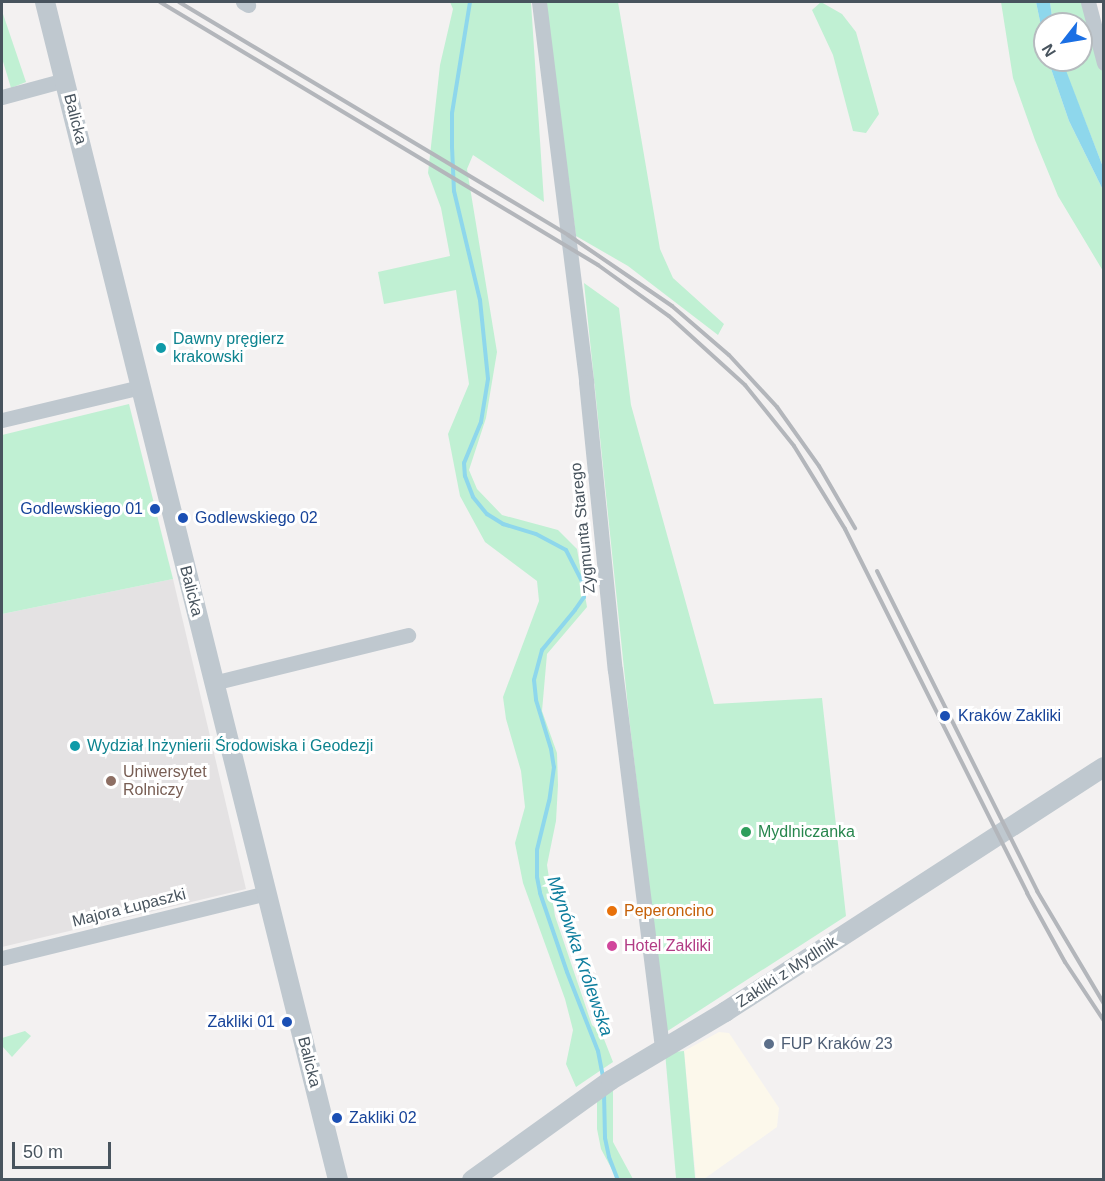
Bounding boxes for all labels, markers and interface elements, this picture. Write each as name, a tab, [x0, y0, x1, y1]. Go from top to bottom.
north arrow	[1033, 12, 1093, 72]
text: N	[1039, 41, 1059, 60]
street label: Balicka	[59, 92, 91, 146]
place label: Dawny pręgierz krakowski	[173, 329, 284, 367]
marker: Dawny pręgierz krakowski	[154, 341, 168, 355]
street label: Zygmunta Starego	[567, 462, 599, 594]
place label: Godlewskiego 01	[20, 499, 143, 519]
marker: Godlewskiego 01	[148, 502, 162, 516]
place label: Godlewskiego 02	[195, 508, 318, 528]
marker: Godlewskiego 02	[176, 511, 190, 525]
street label: Balicka	[175, 564, 207, 618]
place label: Kraków Zakliki	[958, 706, 1061, 726]
marker: Kraków Zakliki	[936, 707, 954, 725]
place label: Wydział Inżynierii Środowiska i Geodezji	[87, 736, 373, 756]
marker: Wydział Inżynierii Środowiska i Geodezji	[68, 739, 82, 753]
place label: Uniwersytet Rolniczy	[123, 762, 207, 800]
marker: Uniwersytet Rolniczy	[104, 774, 118, 788]
place label: Mydlniczanka	[758, 822, 855, 842]
marker: Mydlniczanka	[739, 825, 753, 839]
water label: Młynówka Królewska	[542, 873, 618, 1039]
street label: Majora Łupaszki	[70, 885, 188, 931]
place label: Peperoncino	[624, 901, 714, 921]
marker: Peperoncino	[605, 904, 619, 918]
street label: Zakliki z Mydlnik	[733, 932, 841, 1012]
place label: Hotel Zakliki	[624, 936, 711, 956]
marker: Hotel Zakliki	[605, 939, 619, 953]
place label: Zakliki 01	[207, 1012, 275, 1032]
marker: Zakliki 01	[280, 1015, 294, 1029]
place label: FUP Kraków 23	[781, 1034, 893, 1054]
street label: Balicka	[293, 1035, 325, 1089]
marker: FUP Kraków 23	[762, 1037, 776, 1051]
place label: Zakliki 02	[349, 1108, 417, 1128]
marker: Zakliki 02	[330, 1111, 344, 1125]
scale bar	[15, 1130, 114, 1168]
text: 50 m	[23, 1142, 63, 1162]

